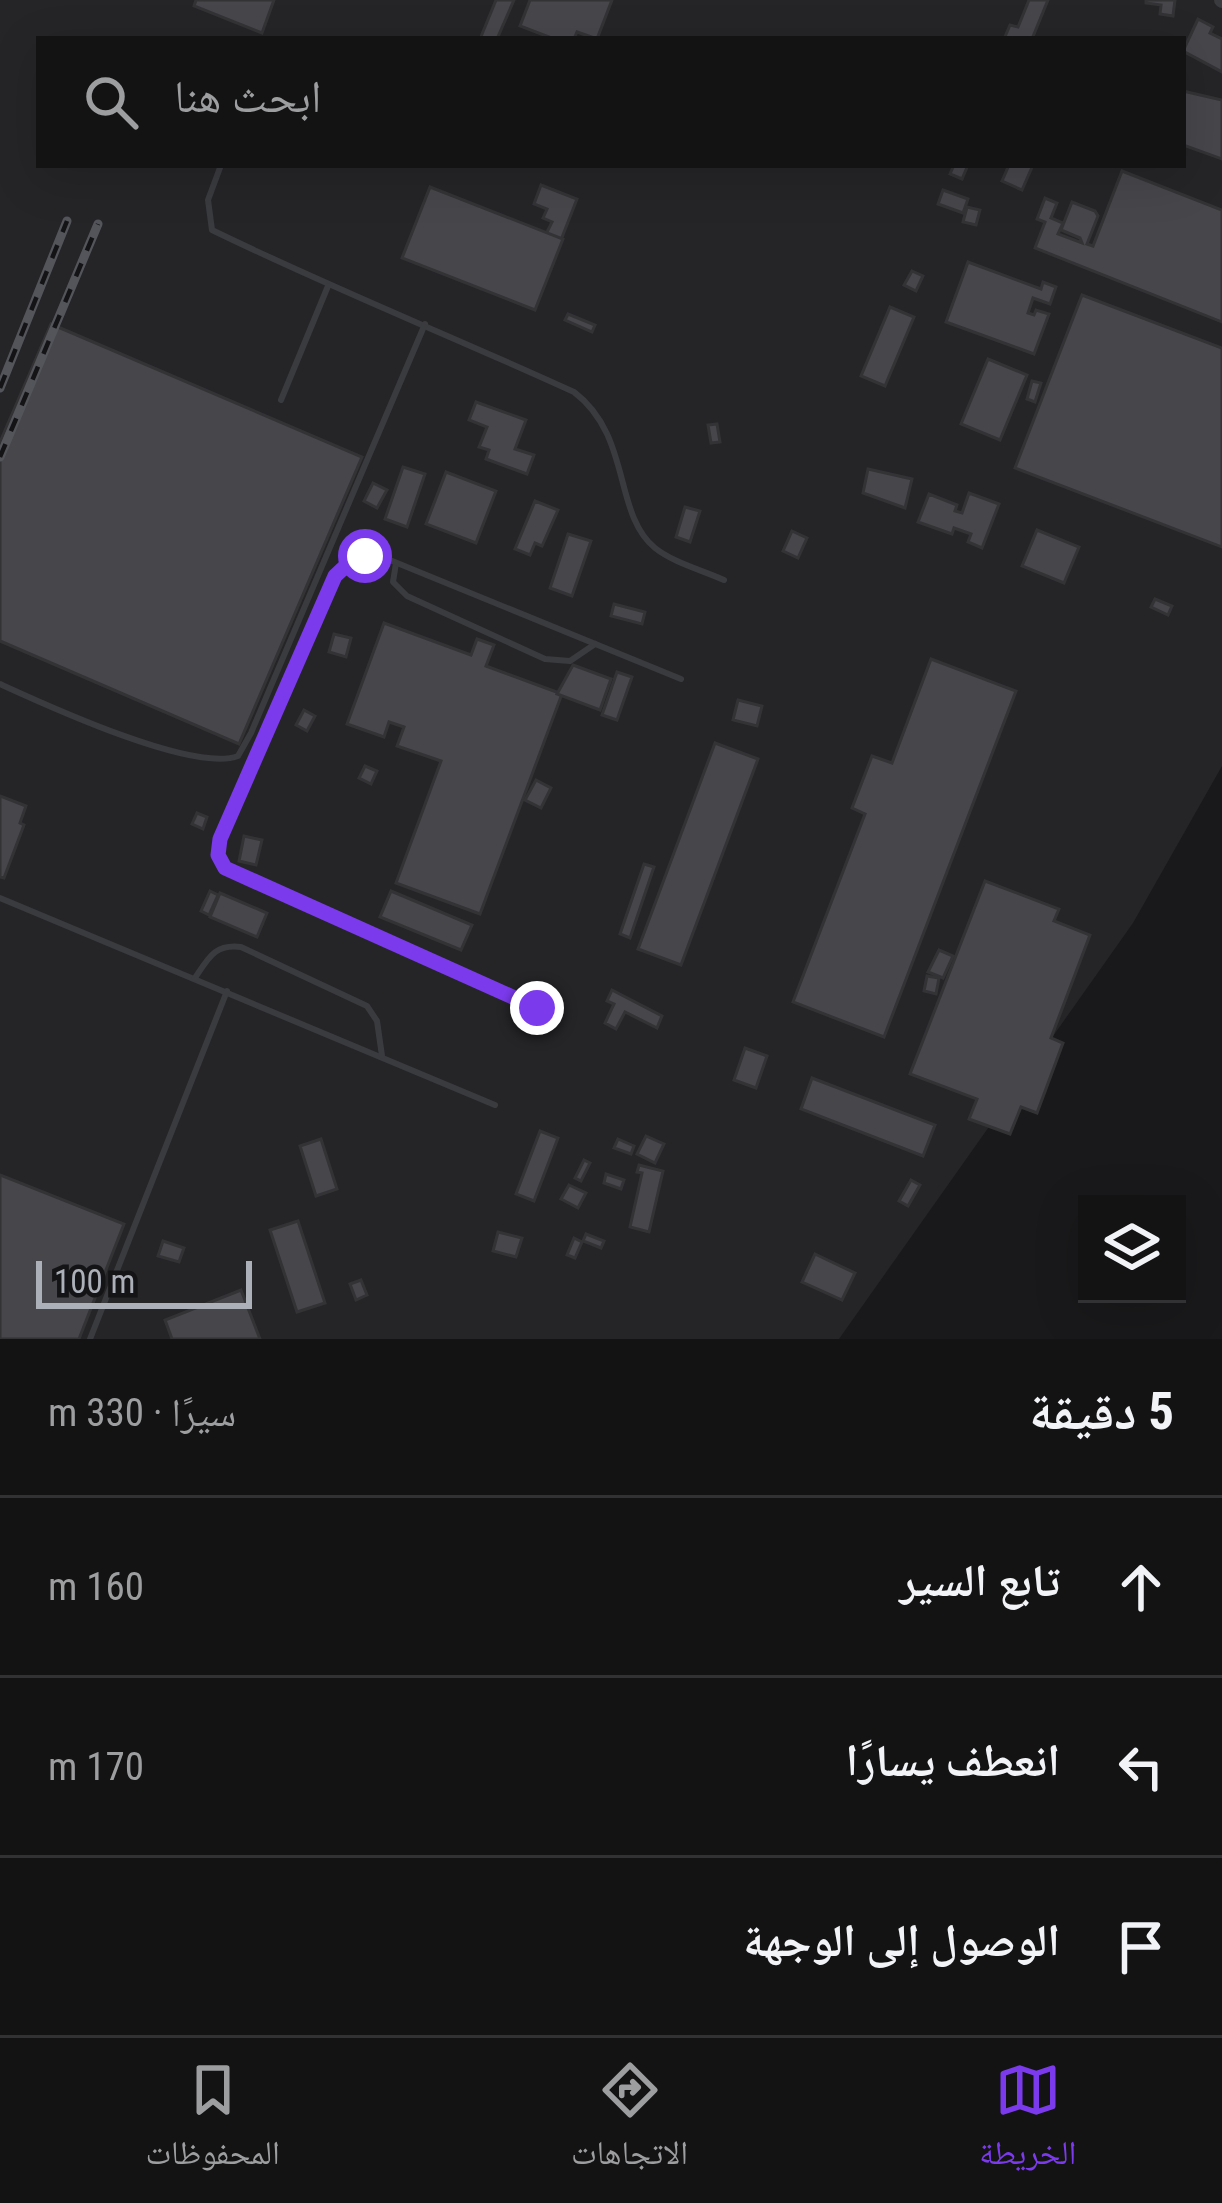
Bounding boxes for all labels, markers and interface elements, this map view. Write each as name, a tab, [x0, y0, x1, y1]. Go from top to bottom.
search box	[36, 36, 1186, 168]
icon: search	[78, 69, 144, 135]
text: ابحث هنا	[174, 70, 322, 123]
route start	[338, 529, 392, 583]
route end	[510, 981, 564, 1035]
map controls	[1078, 1195, 1186, 1303]
button: layers	[1078, 1195, 1186, 1303]
scale bar	[36, 1255, 252, 1308]
text: 100 m	[54, 1262, 135, 1301]
text: 5 دقيقة	[1029, 1382, 1174, 1441]
text: سيرًا · 330 m	[48, 1390, 236, 1436]
text: تابع السير	[900, 1554, 1060, 1607]
icon: ahead	[1108, 1554, 1174, 1620]
text: 160 m	[48, 1564, 144, 1610]
text: انعطف يسارًا	[846, 1734, 1060, 1787]
icon: left	[1108, 1734, 1174, 1800]
text: 170 m	[48, 1744, 144, 1790]
text: الوصول إلى الوجهة	[743, 1914, 1060, 1967]
icon: arrive	[1108, 1914, 1174, 1980]
tab: المحفوظات	[146, 2057, 280, 2185]
tab: الاتجاهات	[571, 2057, 688, 2185]
tab: الخريطة	[979, 2057, 1076, 2185]

